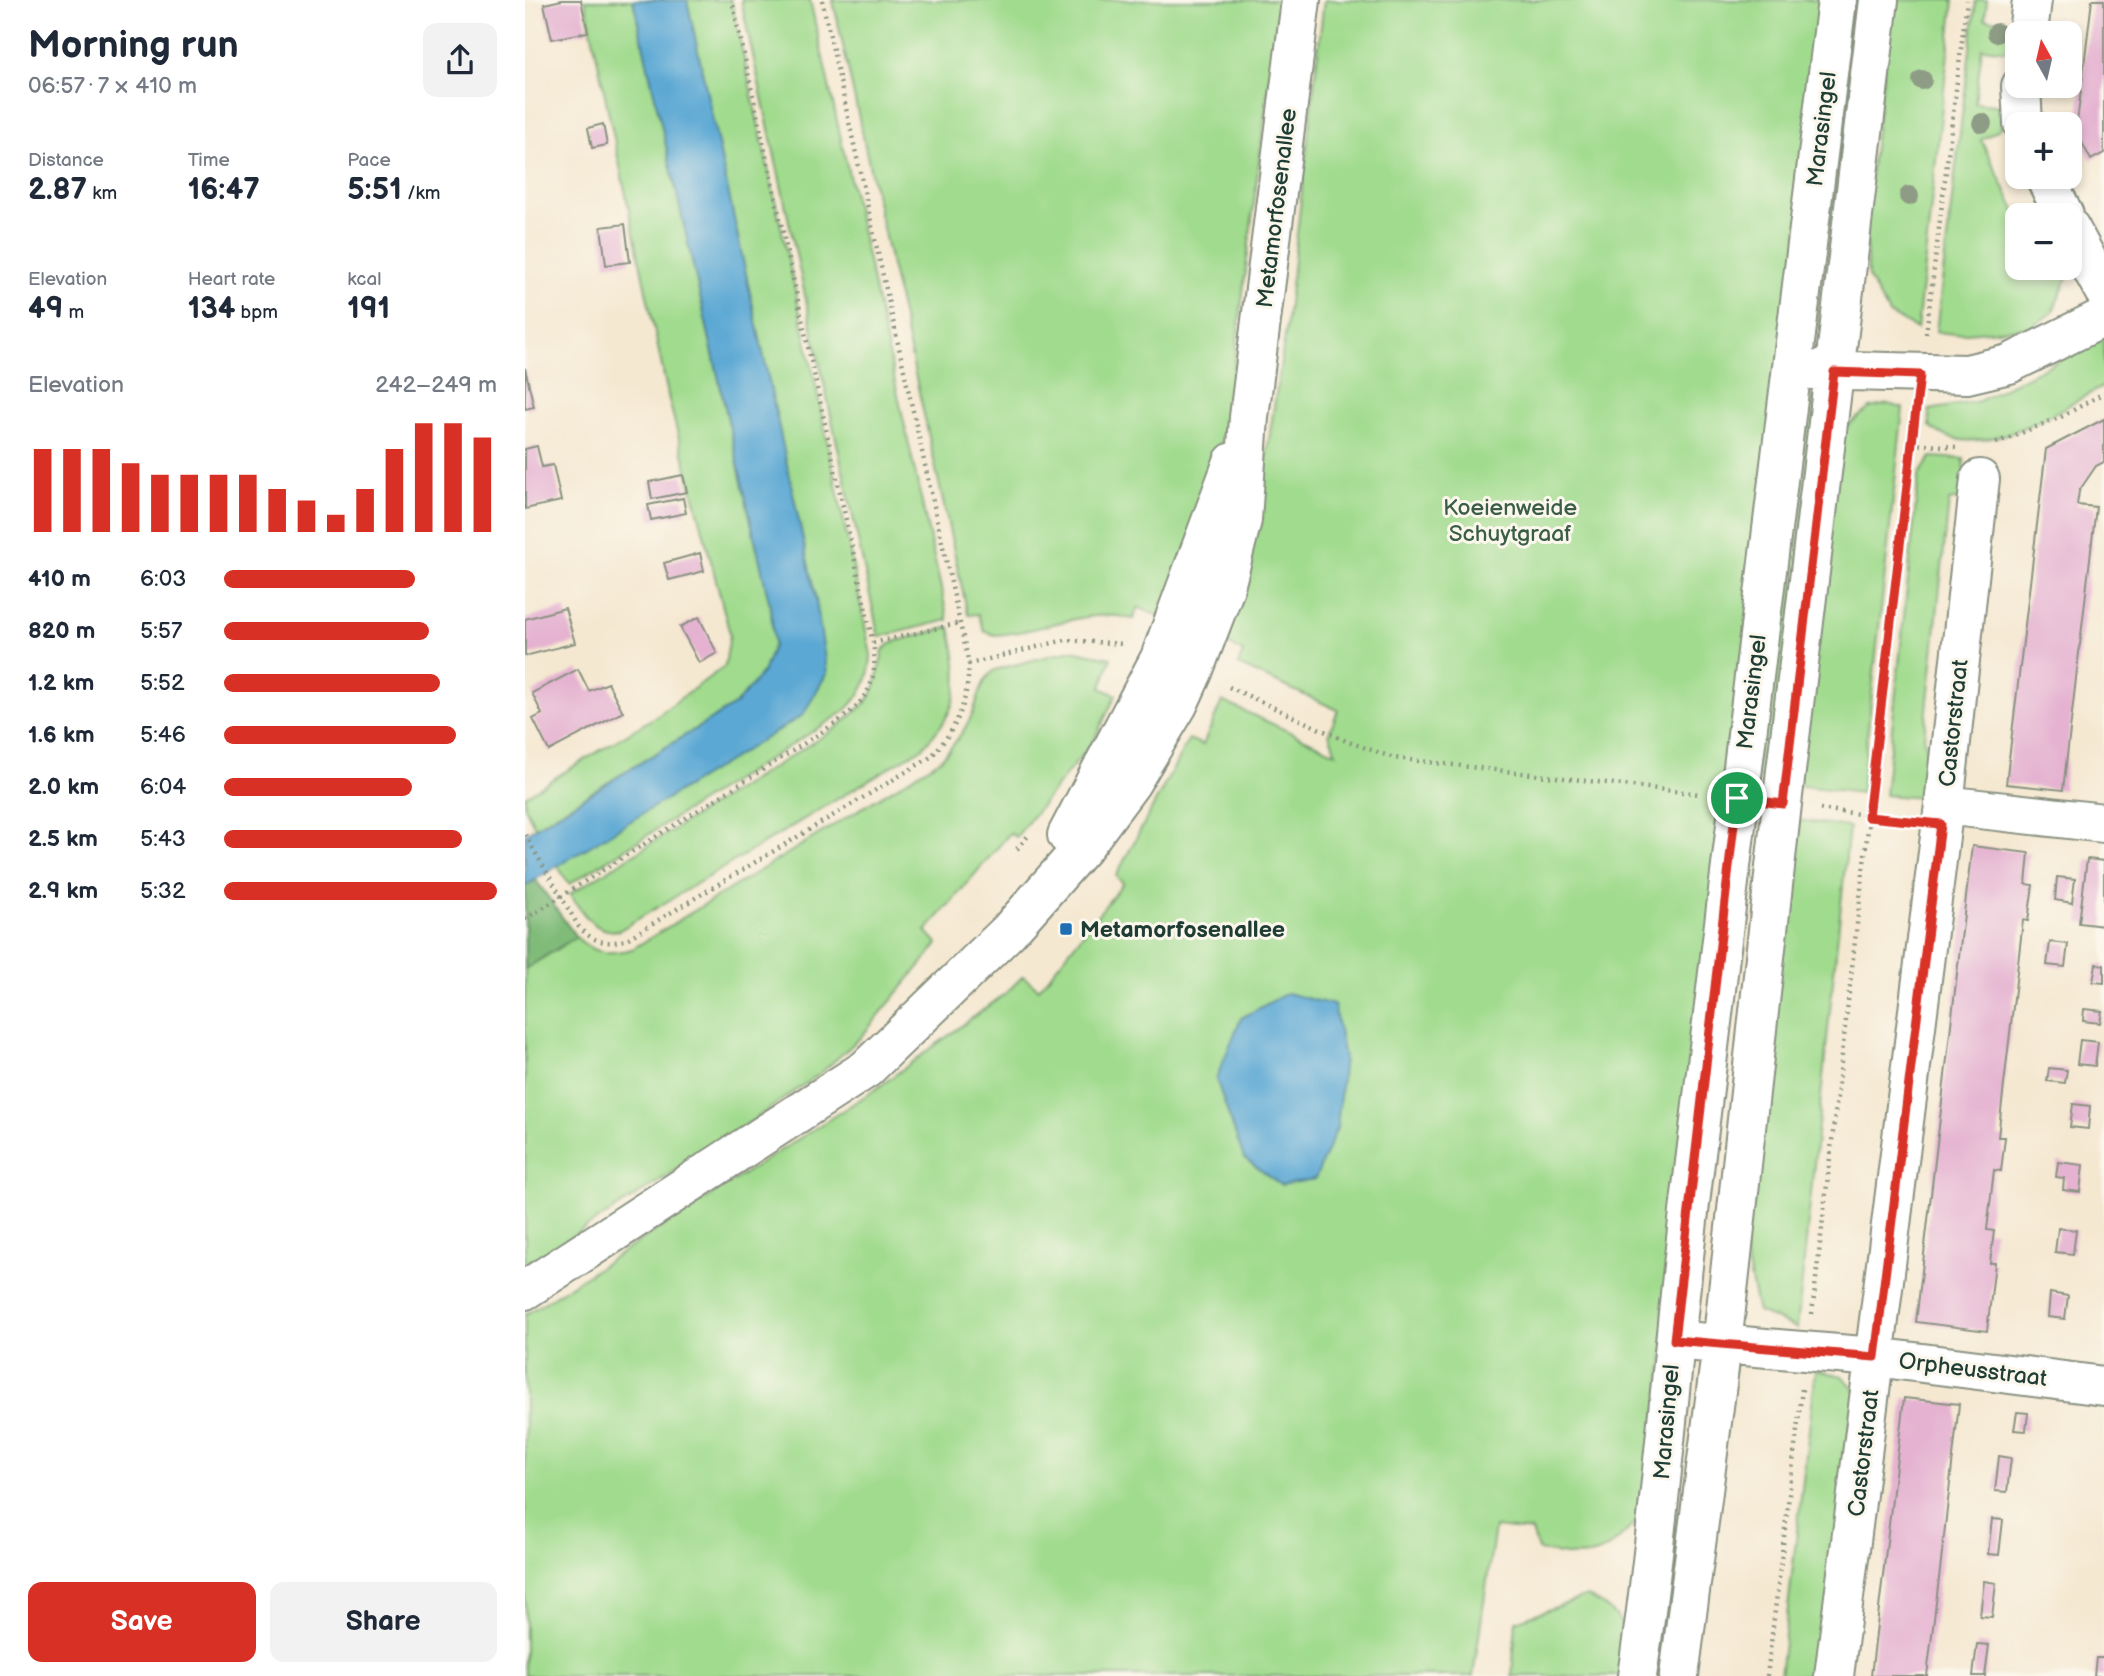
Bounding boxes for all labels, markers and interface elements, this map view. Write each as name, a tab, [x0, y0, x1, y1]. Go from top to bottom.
north arrow	[2005, 21, 2083, 98]
map controls	[2005, 21, 2082, 280]
text: Morning run	[28, 23, 239, 68]
button: share	[423, 23, 497, 97]
street label: Marasingel	[1801, 70, 1843, 188]
text: 06:57 · 7 × 410 m	[28, 72, 197, 100]
street label: Metamorfosenallee	[1251, 107, 1303, 310]
button: +	[2005, 112, 2082, 189]
text: Distance	[28, 149, 104, 172]
text: Time	[188, 149, 230, 172]
text: Pace	[347, 149, 391, 172]
text: 2.87	[28, 172, 87, 208]
text: 16:47	[188, 172, 260, 208]
text: 5:51	[347, 172, 402, 208]
text: km	[87, 182, 117, 205]
text: /km	[402, 182, 441, 205]
button: −	[2005, 203, 2082, 280]
text: Elevation	[28, 268, 107, 291]
text: Heart rate	[188, 268, 275, 291]
text: kcal	[347, 268, 381, 291]
text: 49	[28, 291, 63, 327]
text: 134	[188, 291, 235, 327]
text: 191	[347, 291, 390, 327]
text: m	[63, 301, 84, 324]
text: bpm	[235, 301, 278, 324]
text: Elevation	[28, 371, 124, 399]
text: 242–249 m	[375, 371, 497, 399]
park label: Koeienweide Schuytgraaf	[1443, 494, 1577, 548]
text: 410 m	[28, 565, 91, 593]
text: 6:03	[140, 565, 186, 593]
text: 820 m	[28, 617, 95, 645]
text: 5:57	[140, 617, 182, 645]
street label: Marasingel	[1731, 633, 1773, 751]
street label: Castorstraat	[1933, 658, 1975, 788]
text: 1.2 km	[28, 669, 94, 697]
text: 5:52	[140, 669, 185, 697]
text: 1.6 km	[28, 721, 95, 749]
text: 5:46	[140, 721, 186, 749]
pin	[1707, 768, 1767, 828]
text: 2.0 km	[28, 773, 99, 801]
text: 6:04	[140, 773, 186, 801]
icon: arrive	[1718, 779, 1756, 817]
text: 2.5 km	[28, 825, 98, 853]
text: 5:43	[140, 825, 186, 853]
text: 2.9 km	[28, 877, 98, 905]
text: 5:32	[140, 877, 186, 905]
place label: Metamorfosenallee	[1080, 916, 1285, 944]
marker: Metamorfosenallee	[1058, 921, 1074, 937]
street label: Orpheusstraat	[1897, 1347, 2049, 1393]
street label: Marasingel	[1648, 1363, 1686, 1481]
street label: Castorstraat	[1842, 1388, 1886, 1518]
button: Save	[28, 1582, 256, 1662]
button: Share	[270, 1582, 497, 1662]

